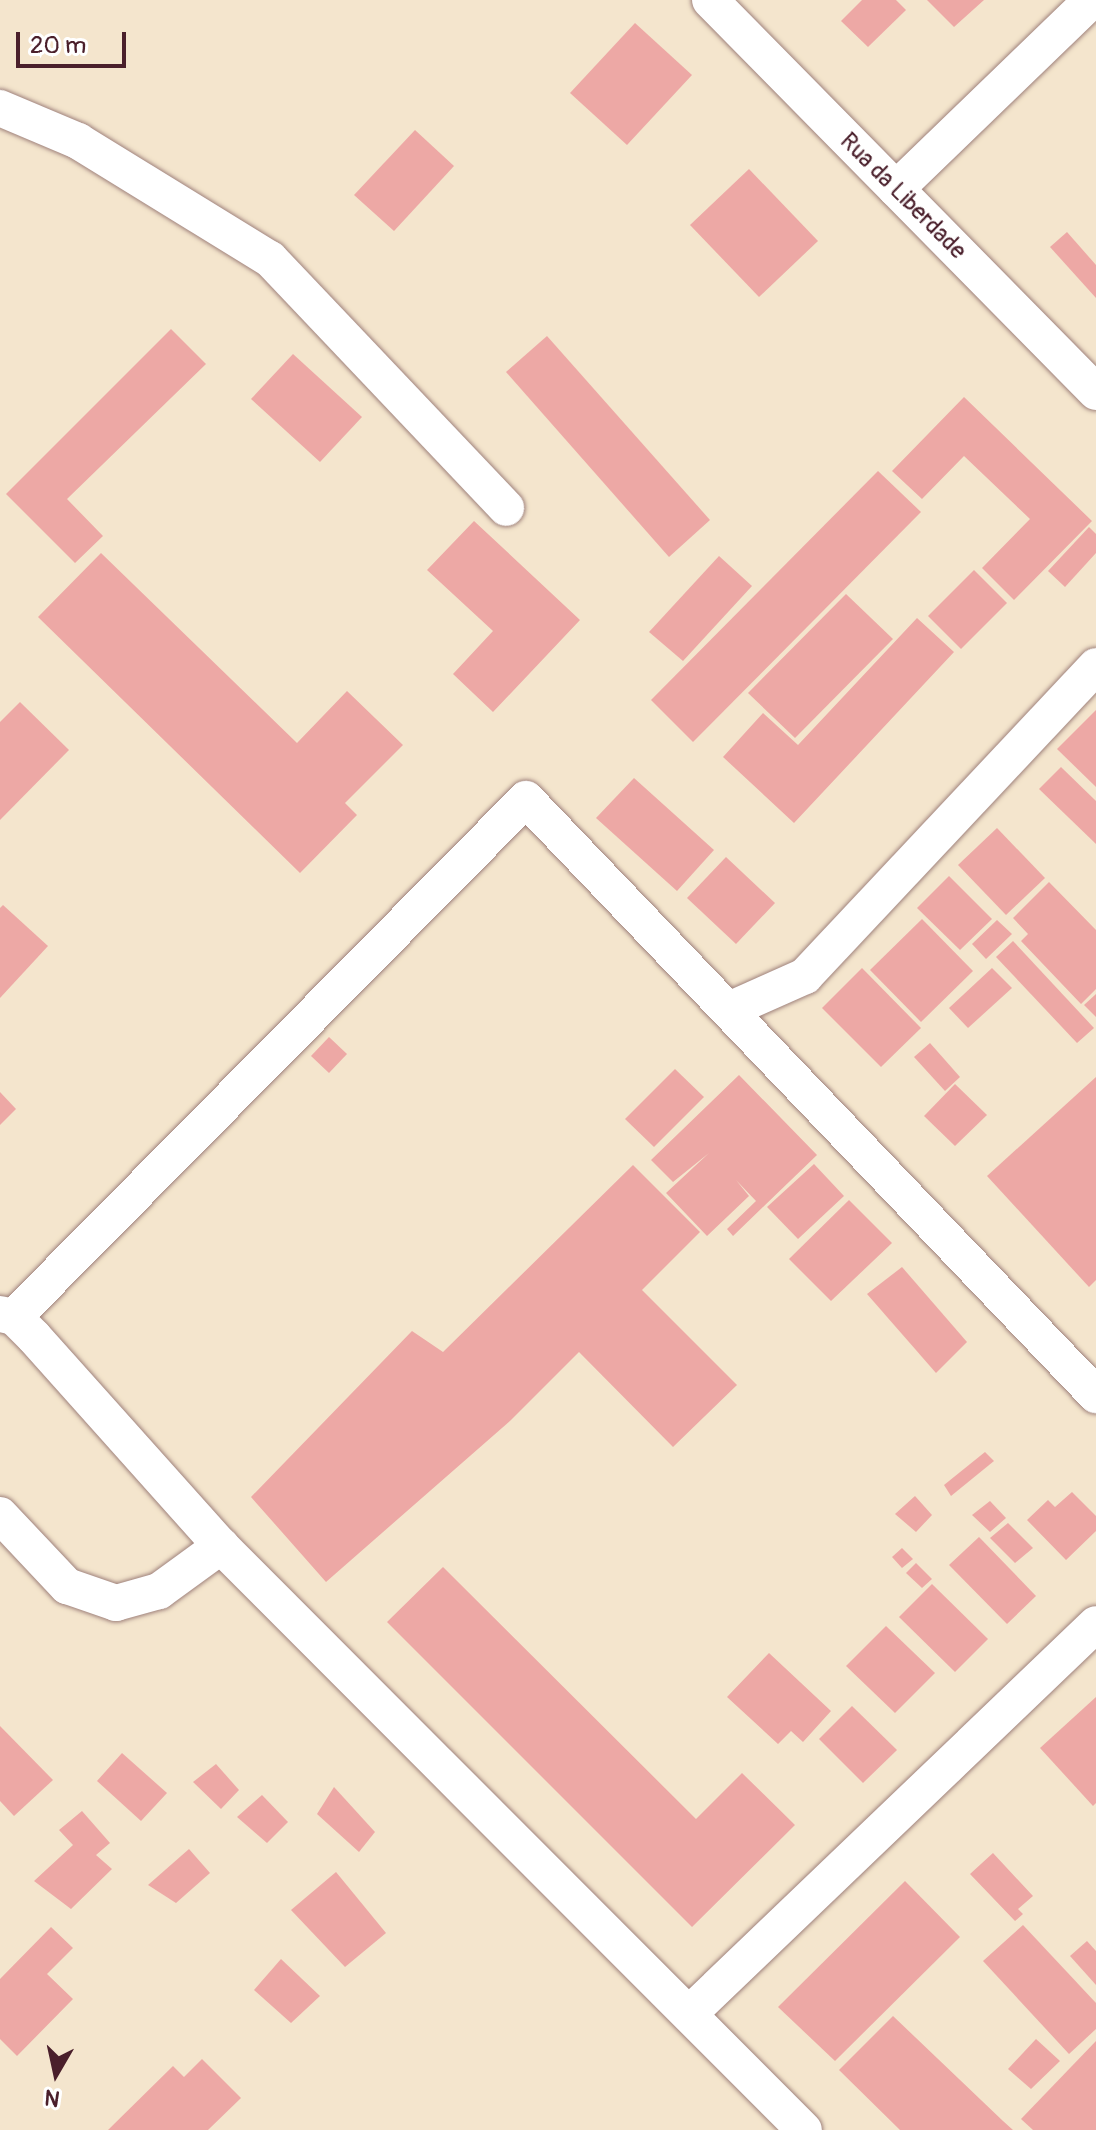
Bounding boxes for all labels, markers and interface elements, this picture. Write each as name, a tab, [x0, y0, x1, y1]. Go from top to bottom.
scale bar	[20, 16, 130, 66]
text: 20 m	[30, 31, 86, 60]
street label: Rua da Liberdade	[834, 127, 972, 265]
north arrow	[16, 2034, 96, 2114]
text: N	[43, 2083, 62, 2113]

